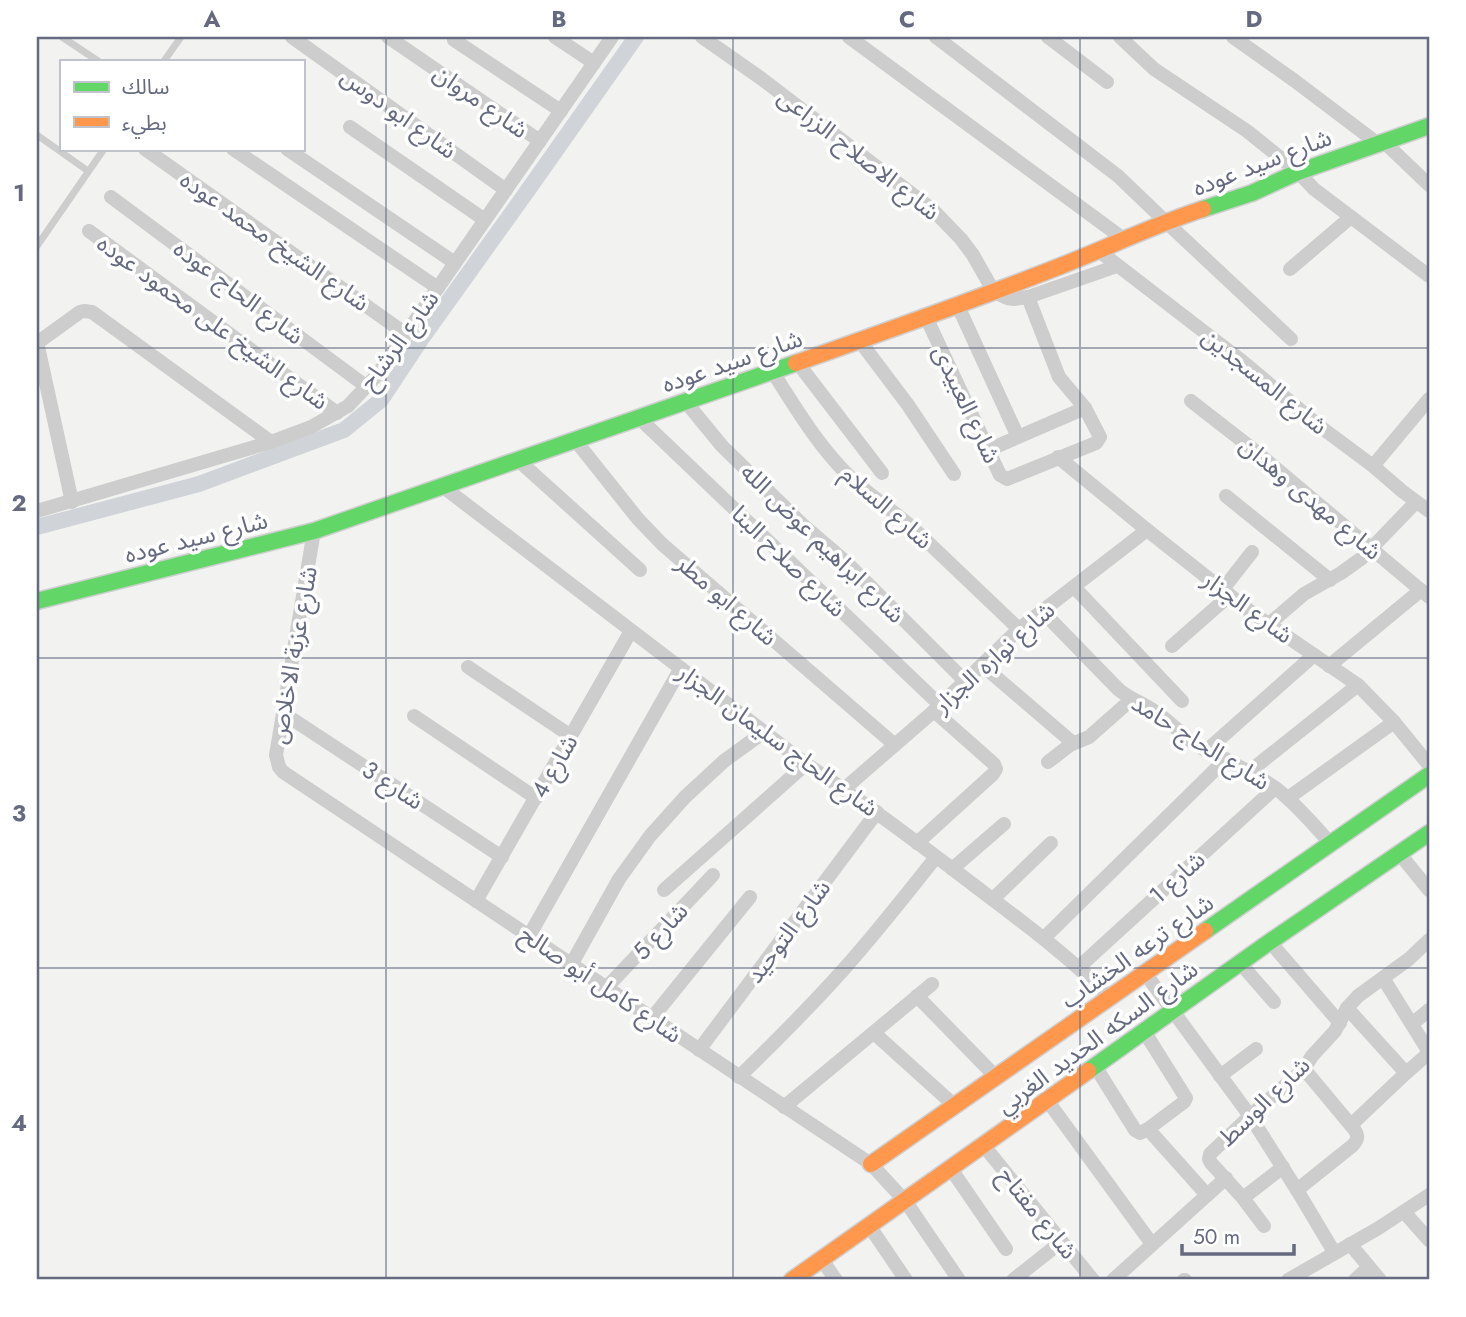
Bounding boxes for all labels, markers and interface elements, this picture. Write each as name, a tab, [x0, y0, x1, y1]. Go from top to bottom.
text: A	[203, 2, 221, 36]
text: B	[551, 2, 567, 36]
text: C	[899, 2, 915, 36]
text: D	[1246, 2, 1263, 36]
street label: شارع مروان	[426, 55, 536, 147]
street label: شارع ابو دوس	[334, 59, 464, 167]
legend	[60, 60, 304, 150]
text: سالك	[122, 72, 169, 102]
street label: شارع الاصلاح الزراعى	[770, 79, 948, 229]
text: بطيء	[122, 108, 167, 139]
street label: شارع سيد عوده	[1187, 119, 1337, 205]
street label: شارع الشيخ محمد عوده	[173, 162, 377, 320]
text: 1	[13, 176, 25, 210]
street label: شارع الشيخ على محمود عوده	[90, 226, 336, 418]
street label: شارع الحاج عوده	[166, 231, 312, 353]
street label: شارع الرشاح	[351, 283, 447, 397]
street label: شارع المسجدين	[1195, 319, 1335, 443]
street label: شارع سيد عوده	[657, 321, 807, 401]
street label: شارع العبيدى	[924, 339, 1010, 469]
street label: شارع مهدى وهدان	[1232, 428, 1390, 568]
street label: شارع ابراهيم عوض الله	[733, 455, 913, 631]
street label: شارع السلام	[832, 457, 941, 558]
text: 2	[11, 486, 27, 520]
street label: شارع صلاح البنا	[724, 497, 854, 625]
street label: شارع سيد عوده	[121, 502, 271, 572]
street label: شارع ابو مطر	[668, 546, 785, 654]
street label: شارع الجزار	[1195, 562, 1301, 652]
street label: شارع عزبة الاخلاص	[260, 563, 326, 747]
street label: شارع نواره الجزار	[925, 593, 1063, 722]
street label: شارع الحاج سليمان الجزار	[669, 654, 886, 825]
street label: شارع الحاج حامد	[1125, 685, 1277, 799]
street label: شارع 4	[522, 728, 586, 804]
street label: شارع 3	[355, 752, 431, 818]
text: 3	[12, 796, 26, 830]
street label: شارع 1	[1141, 842, 1213, 912]
street label: شارع التوحيد	[737, 872, 839, 990]
street label: شارع ترعه الخشاب	[1053, 885, 1221, 1017]
street label: شارع 5	[624, 894, 696, 968]
street label: شارع كامل أبو صالح	[513, 917, 689, 1051]
street label: شارع السكه الحديد الغربي	[989, 952, 1206, 1124]
street label: شارع الوسط	[1210, 1048, 1318, 1154]
text: 4	[11, 1106, 27, 1140]
street label: شارع مفتاح	[990, 1159, 1086, 1267]
scale bar	[1182, 1212, 1294, 1256]
text: 50 m	[1193, 1222, 1240, 1252]

